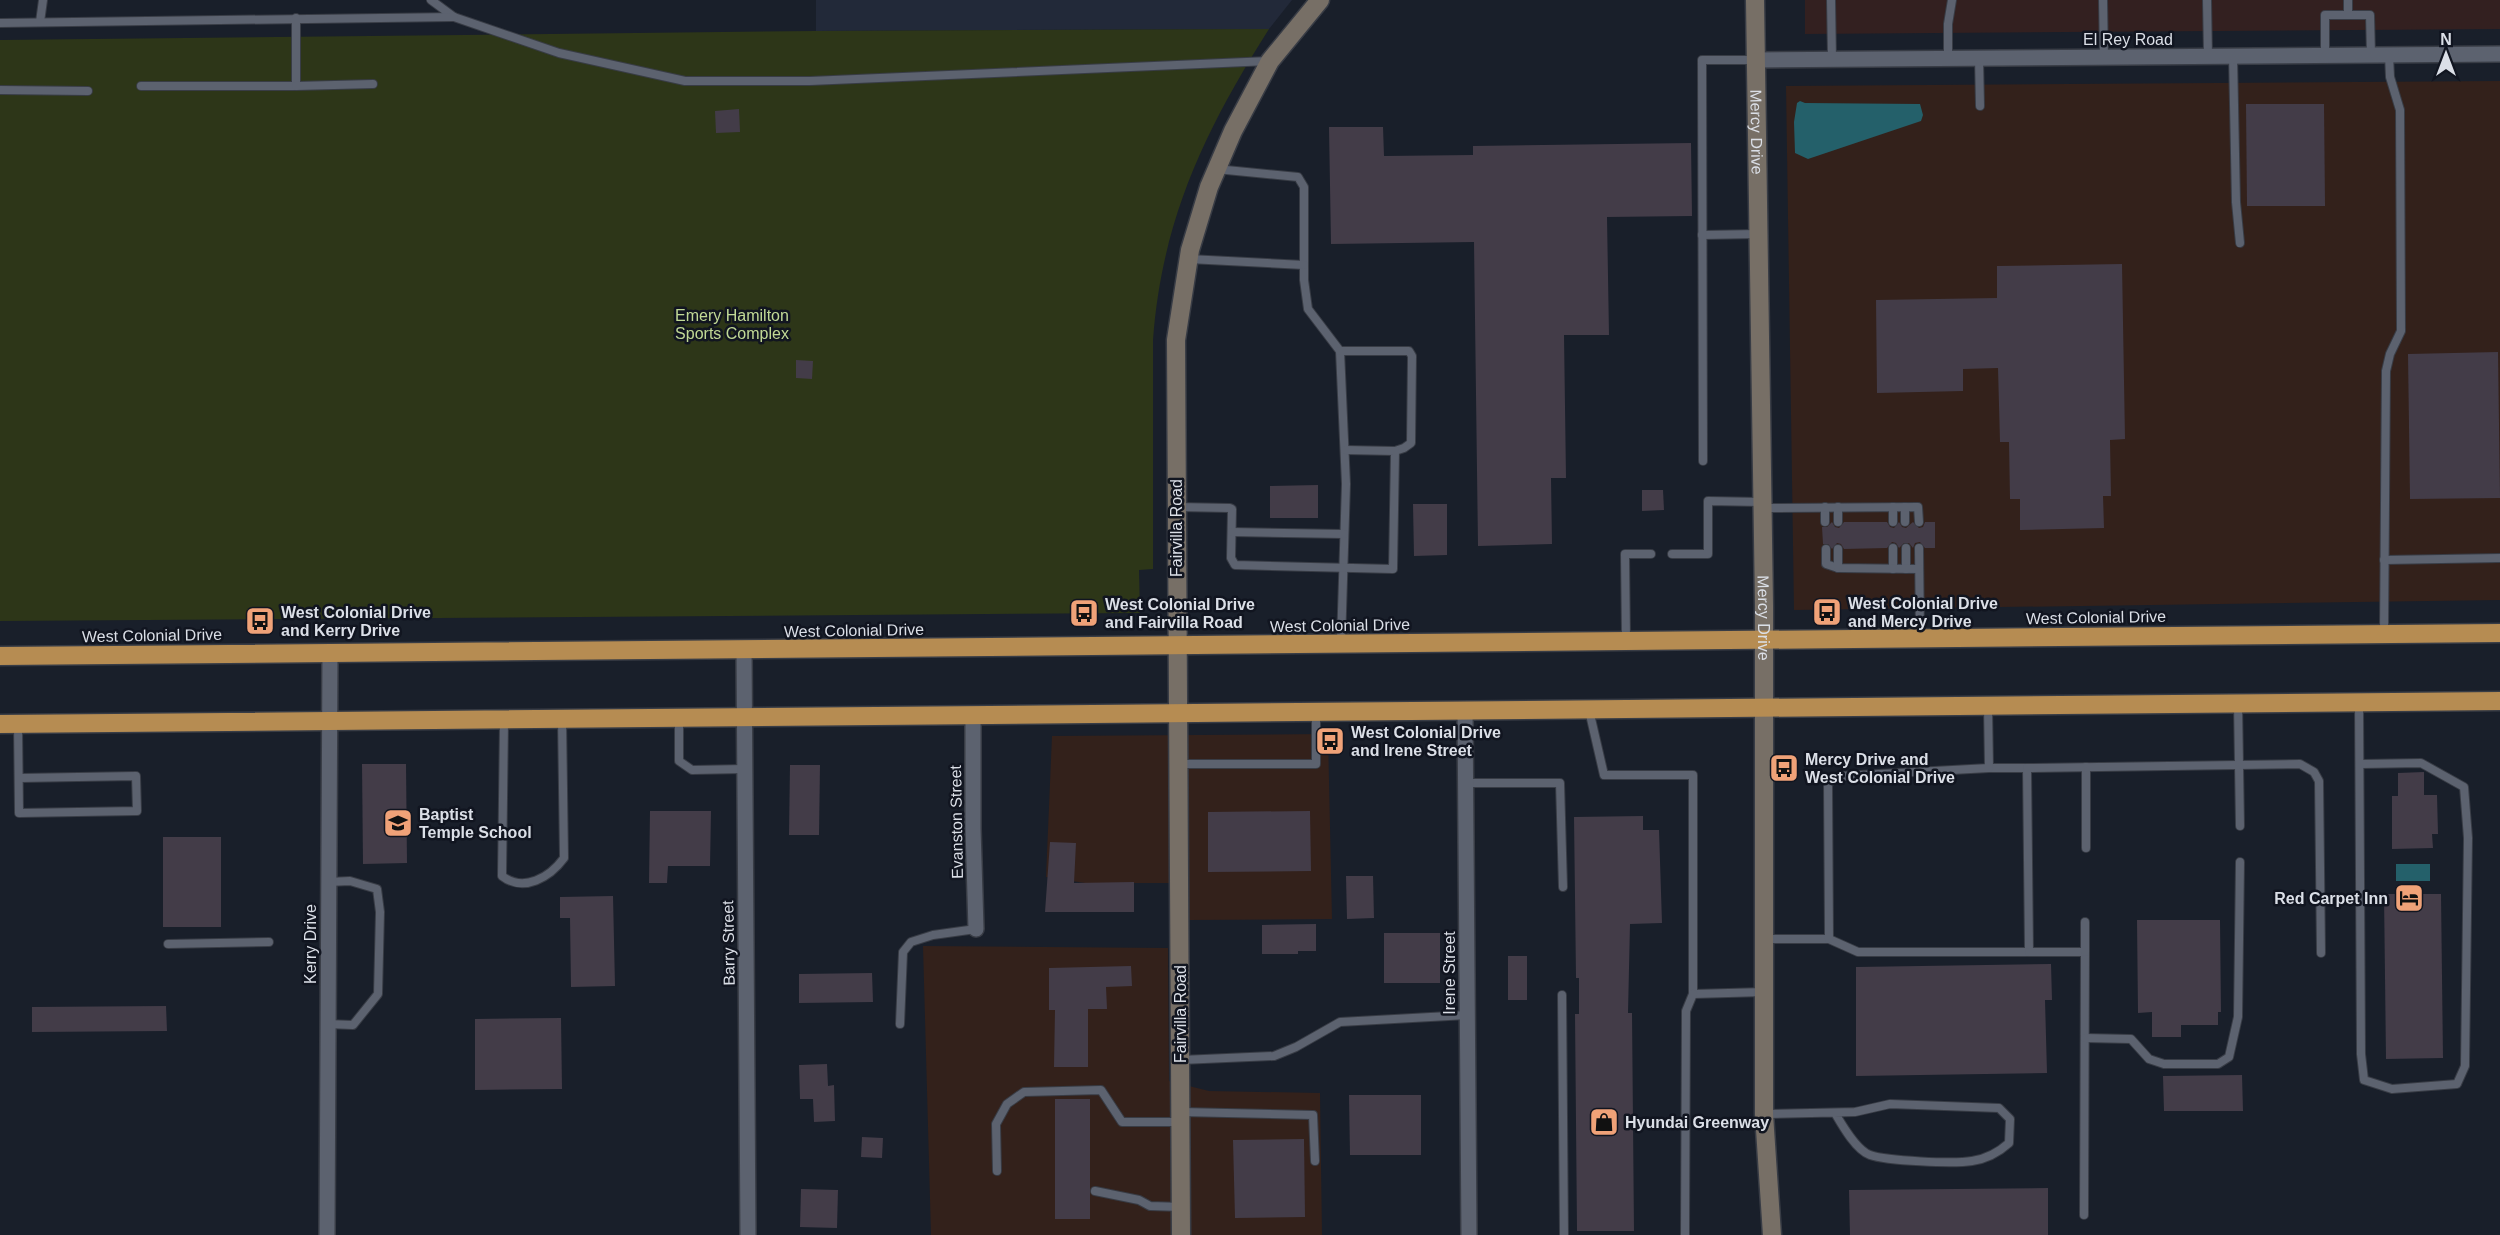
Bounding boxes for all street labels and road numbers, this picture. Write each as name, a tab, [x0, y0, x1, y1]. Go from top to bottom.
street label: El Rey Road	[2083, 31, 2173, 48]
street label: Mercy Drive	[1747, 89, 1766, 175]
street label: Fairvilla Road	[1168, 479, 1185, 577]
street label: Mercy Drive	[1755, 575, 1772, 661]
street label: West Colonial Drive	[2026, 608, 2166, 627]
street label: West Colonial Drive	[1270, 616, 1410, 635]
street label: West Colonial Drive	[784, 621, 924, 640]
street label: West Colonial Drive	[82, 626, 222, 645]
street label: Evanston Street	[947, 764, 966, 879]
street label: Barry Street	[719, 900, 738, 986]
street label: Kerry Drive	[302, 904, 319, 984]
street label: Irene Street	[1441, 931, 1458, 1015]
street label: Fairvilla Road	[1172, 965, 1189, 1063]

